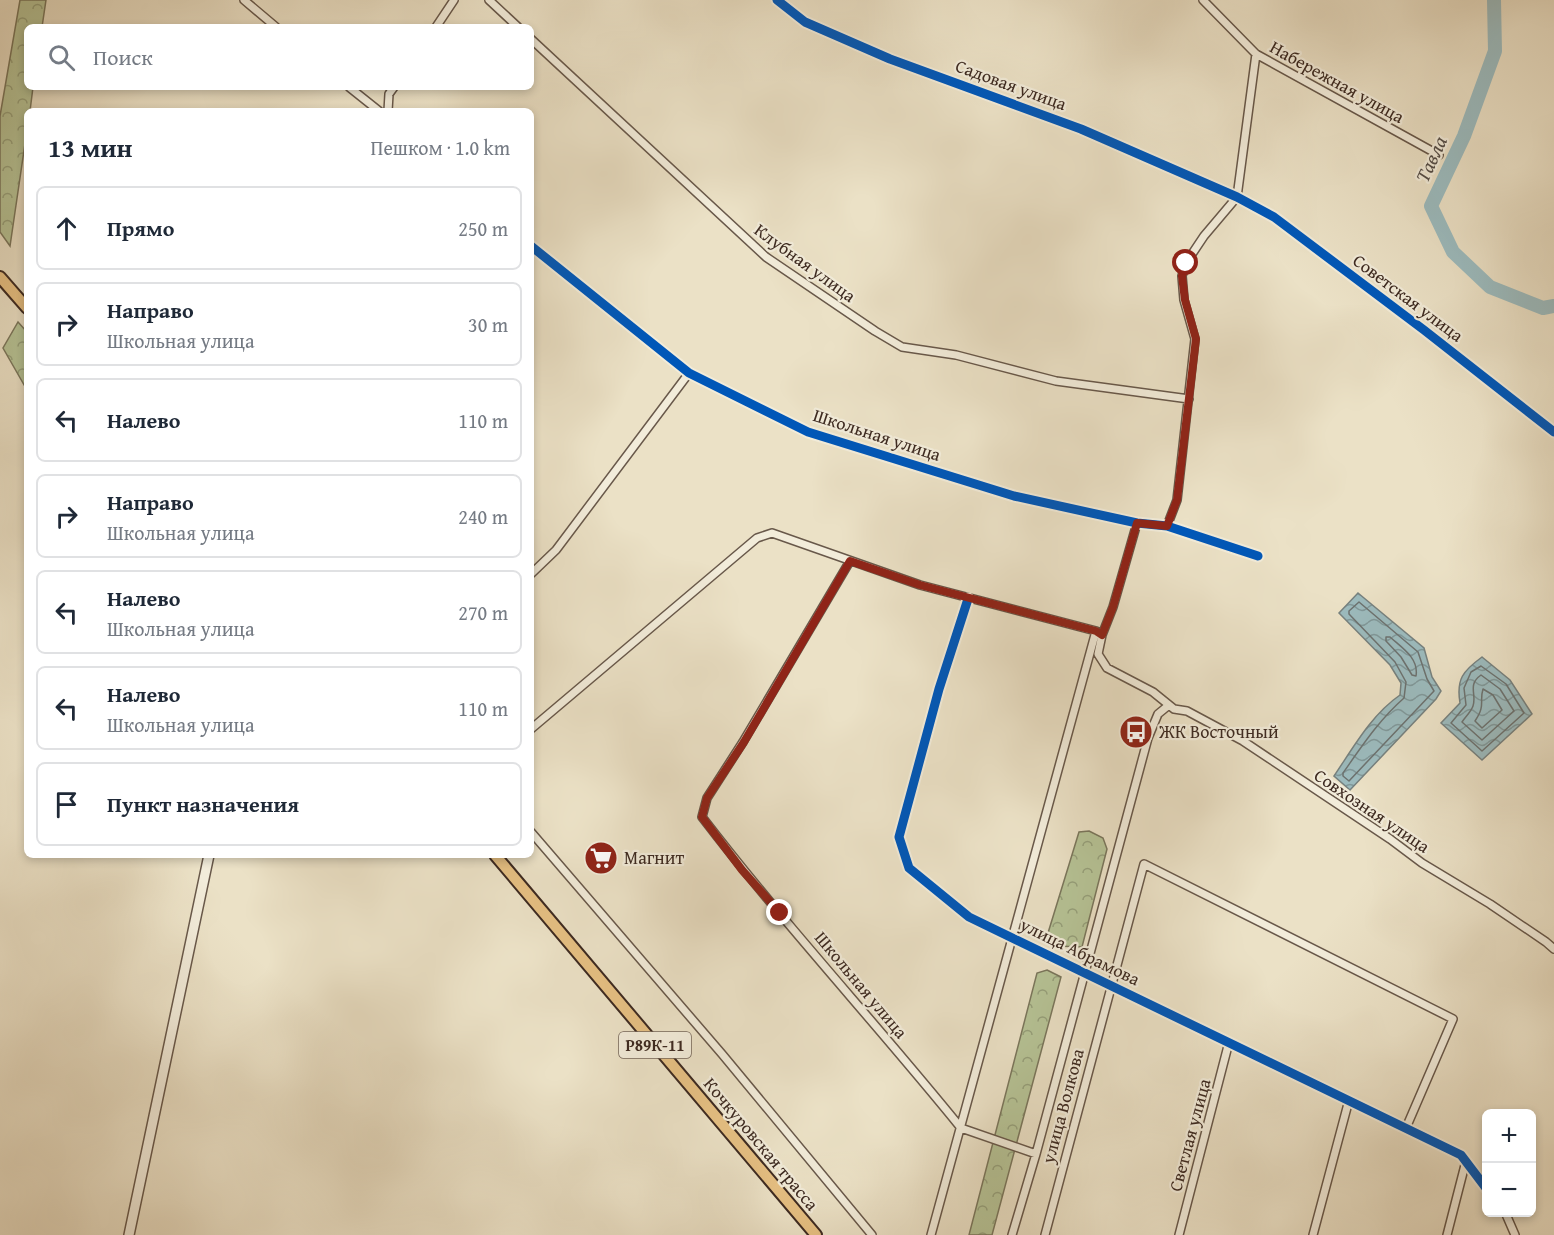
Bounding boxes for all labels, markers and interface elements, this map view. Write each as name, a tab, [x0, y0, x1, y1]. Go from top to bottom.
search box	[24, 24, 534, 90]
street label: Набережная улица	[1265, 33, 1410, 130]
icon: search	[45, 41, 78, 74]
text: Поиск	[93, 41, 153, 73]
street label: Садовая улица	[952, 52, 1071, 117]
text: 13 мин	[48, 128, 133, 167]
water label: Тавла	[1407, 130, 1454, 187]
text: Пешком · 1.0 km	[370, 133, 510, 162]
icon: ahead	[50, 212, 83, 245]
text: Прямо	[107, 212, 174, 244]
text: 250 m	[458, 214, 508, 243]
street label: Клубная улица	[749, 216, 862, 309]
street label: Советская улица	[1347, 247, 1470, 349]
route start	[1172, 249, 1198, 275]
text: Направо	[107, 294, 194, 326]
icon: right	[50, 308, 83, 341]
text: 30 m	[468, 310, 508, 339]
text: Школьная улица	[107, 326, 255, 355]
street label: Школьная улица	[810, 401, 945, 468]
icon: left	[50, 404, 83, 437]
text: Налево	[107, 404, 180, 436]
text: 110 m	[458, 406, 508, 435]
text: Направо	[107, 486, 194, 518]
icon: right	[50, 500, 83, 533]
text: 240 m	[458, 502, 508, 531]
text: Школьная улица	[107, 518, 255, 547]
text: Налево	[107, 582, 180, 614]
icon: left	[50, 596, 83, 629]
text: 270 m	[458, 598, 508, 627]
text: Школьная улица	[107, 614, 255, 643]
text: Налево	[107, 678, 180, 710]
icon: left	[50, 692, 83, 725]
text: 110 m	[458, 694, 508, 723]
text: Школьная улица	[107, 710, 255, 739]
bus stop icon: ЖК Восточный	[1118, 714, 1154, 750]
place label: ЖК Восточный	[1158, 718, 1279, 745]
street label: Совхозная улица	[1309, 762, 1436, 860]
icon: arrive	[50, 788, 83, 821]
text: Пункт назначения	[107, 788, 299, 820]
supermarket icon: Магнит	[583, 840, 619, 876]
place label: Магнит	[624, 844, 684, 871]
route end	[766, 899, 792, 925]
street label: улица Абрамова	[1015, 910, 1145, 992]
street label: Школьная улица	[808, 925, 915, 1045]
road number: Р89К-11	[619, 1032, 691, 1058]
street label: улица Волкова	[1034, 1045, 1091, 1167]
street label: Кочкуровская трасса	[697, 1071, 826, 1217]
street label: Светлая улица	[1161, 1075, 1218, 1194]
map controls	[1482, 1109, 1536, 1217]
button: +	[1482, 1109, 1536, 1163]
button: −	[1482, 1163, 1536, 1217]

